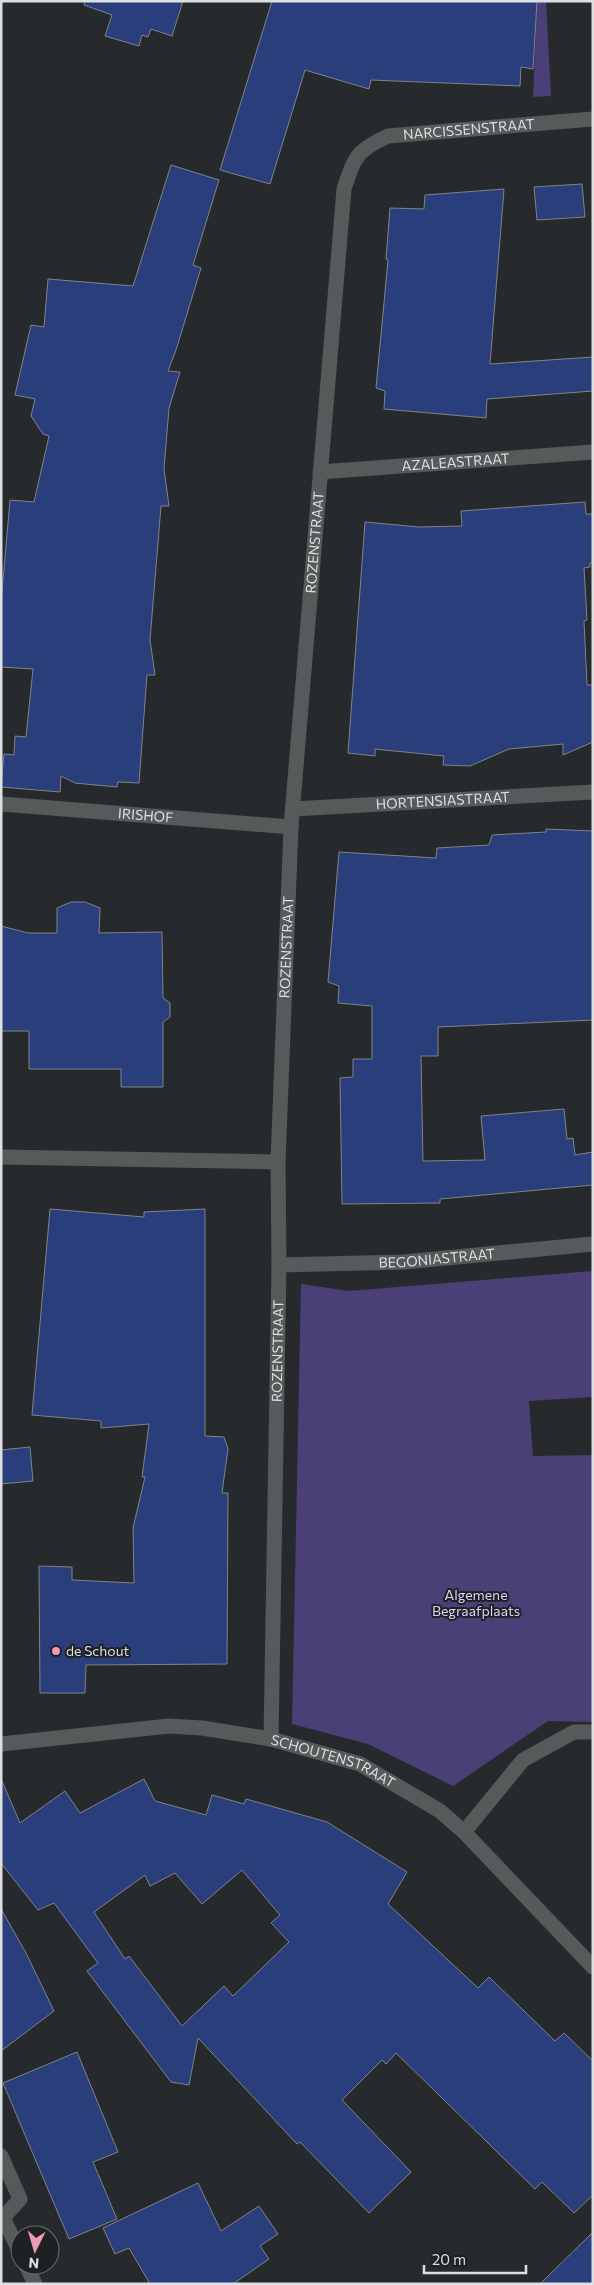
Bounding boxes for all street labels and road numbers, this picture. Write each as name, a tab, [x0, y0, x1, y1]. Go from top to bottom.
street label: NARCISSENSTRAAT	[402, 115, 535, 143]
street label: AZALEASTRAAT	[401, 449, 510, 474]
street label: ROZENSTRAAT	[301, 491, 327, 594]
street label: HORTENSIASTRAAT	[375, 788, 510, 812]
street label: IRISHOF	[117, 804, 174, 826]
street label: ROZENSTRAAT	[275, 896, 296, 999]
street label: BEGONIASTRAAT	[378, 1244, 496, 1271]
street label: ROZENSTRAAT	[268, 1300, 286, 1402]
street label: SCHOUTENSTRAAT	[269, 1730, 399, 1791]

